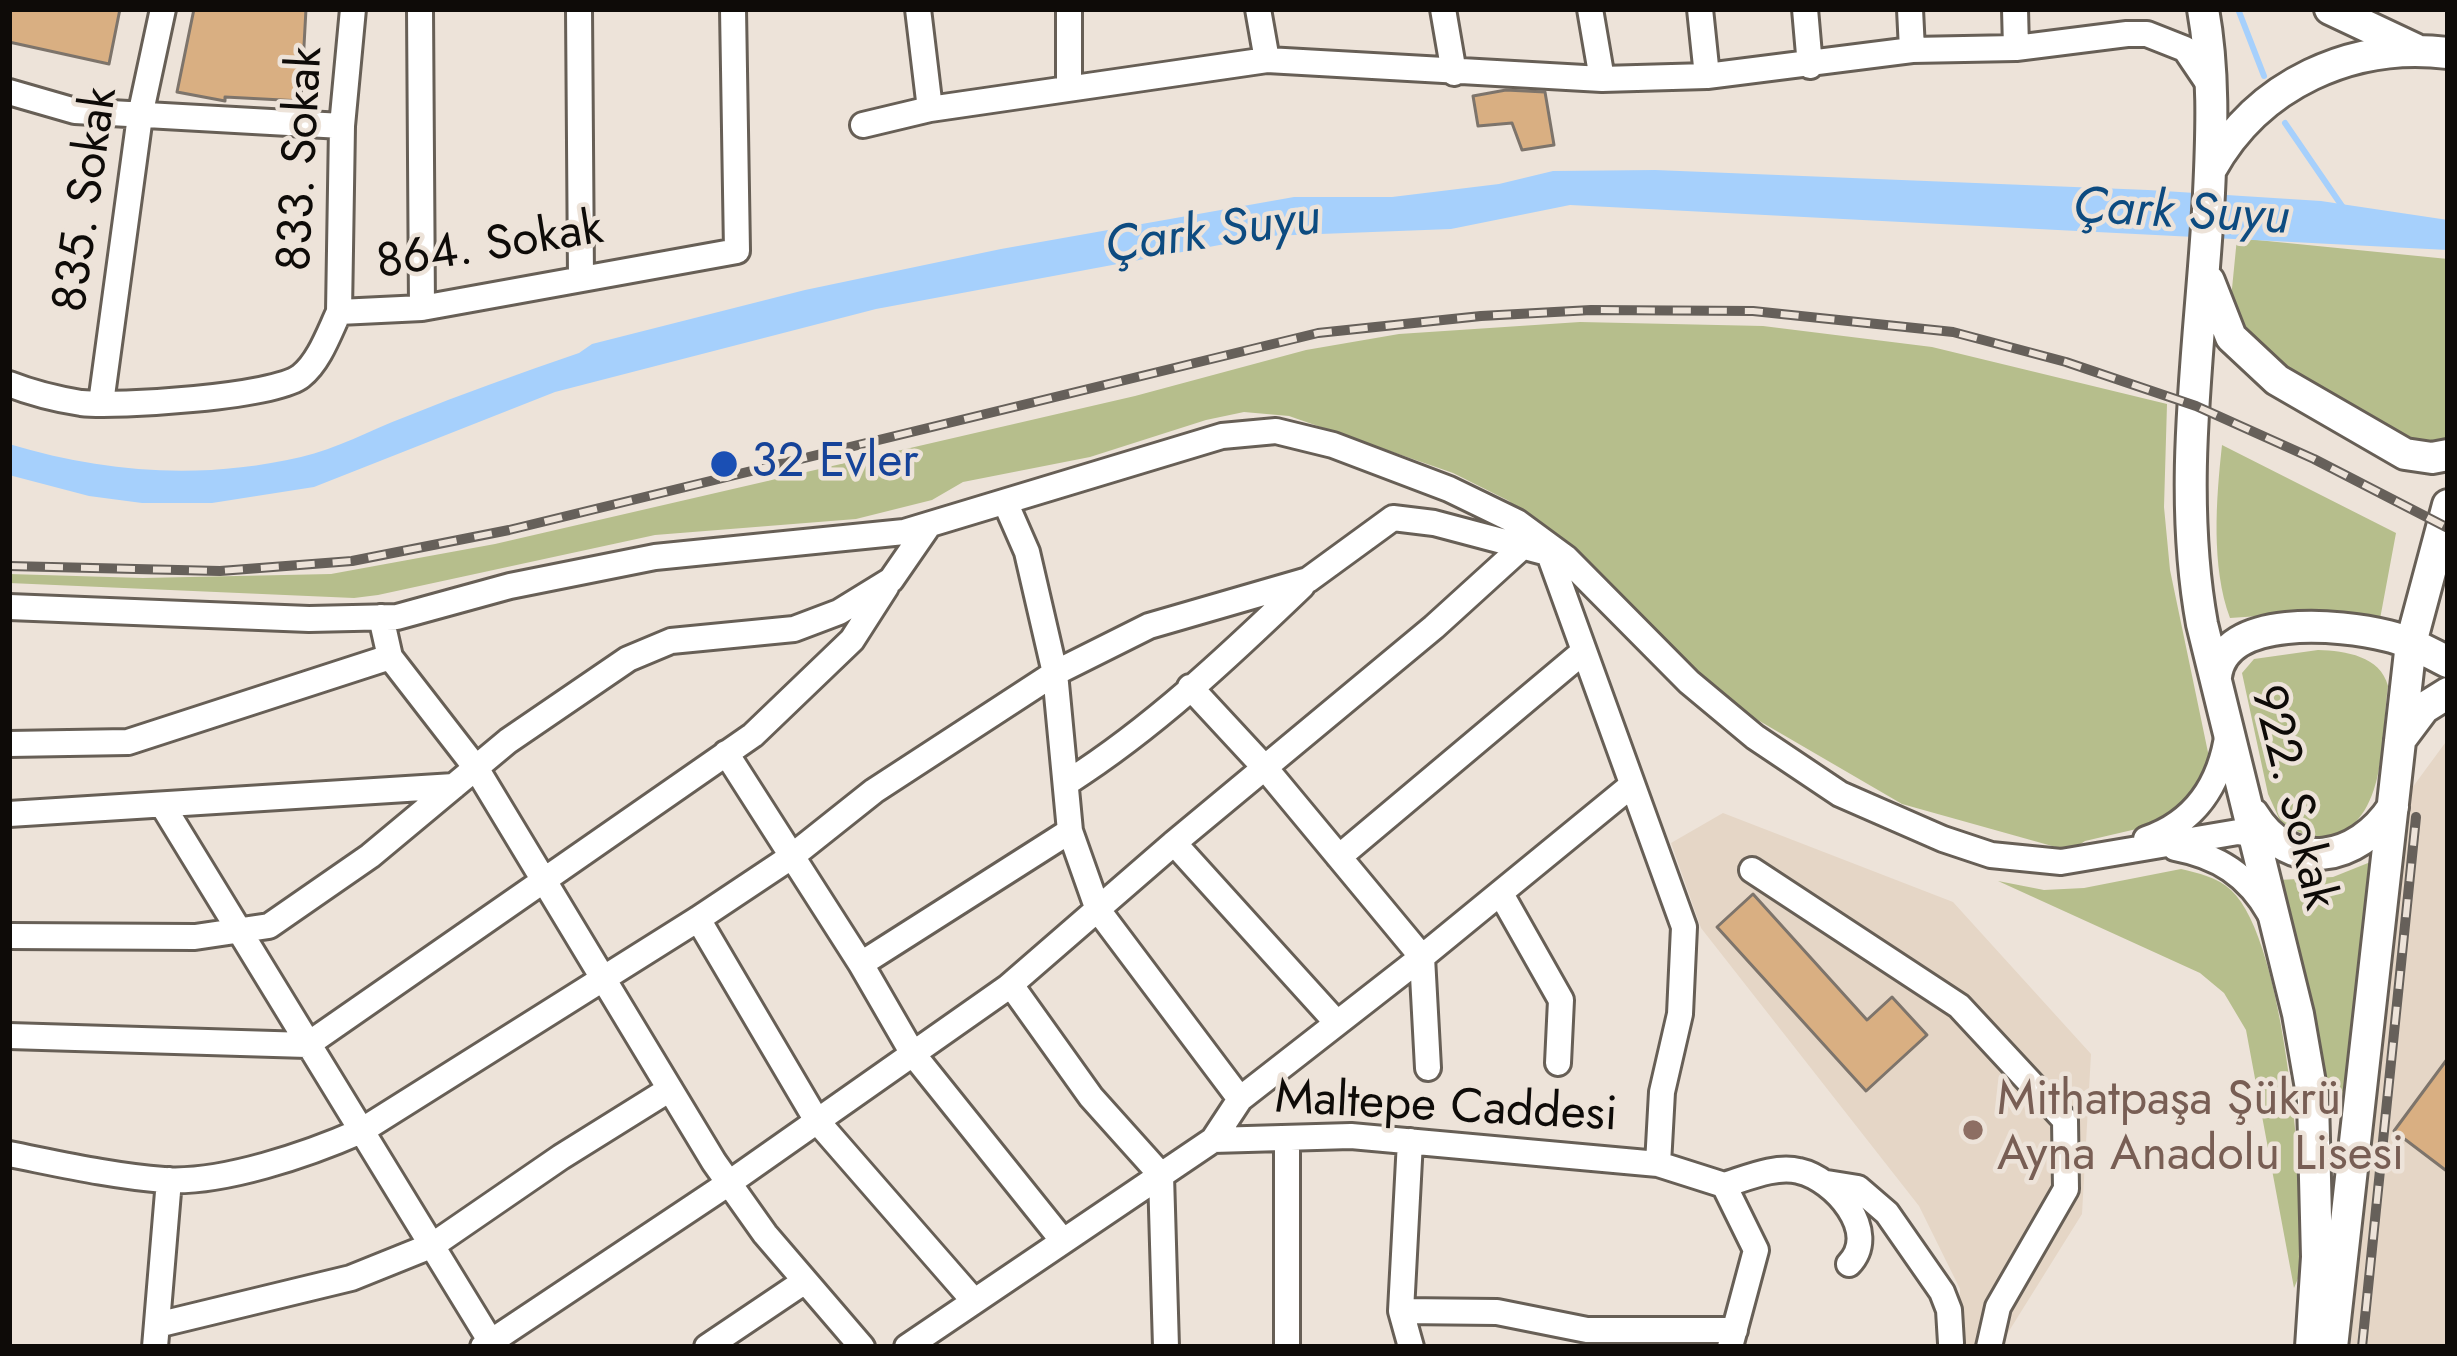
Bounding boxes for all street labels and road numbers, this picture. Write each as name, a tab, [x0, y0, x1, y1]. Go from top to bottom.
street label: 833. Sokak	[268, 45, 338, 273]
street label: 835. Sokak	[44, 84, 132, 316]
street label: 864. Sokak	[373, 202, 607, 294]
street label: 922. Sokak	[2235, 680, 2347, 916]
street label: Maltepe Caddesi	[1273, 1071, 1619, 1147]

